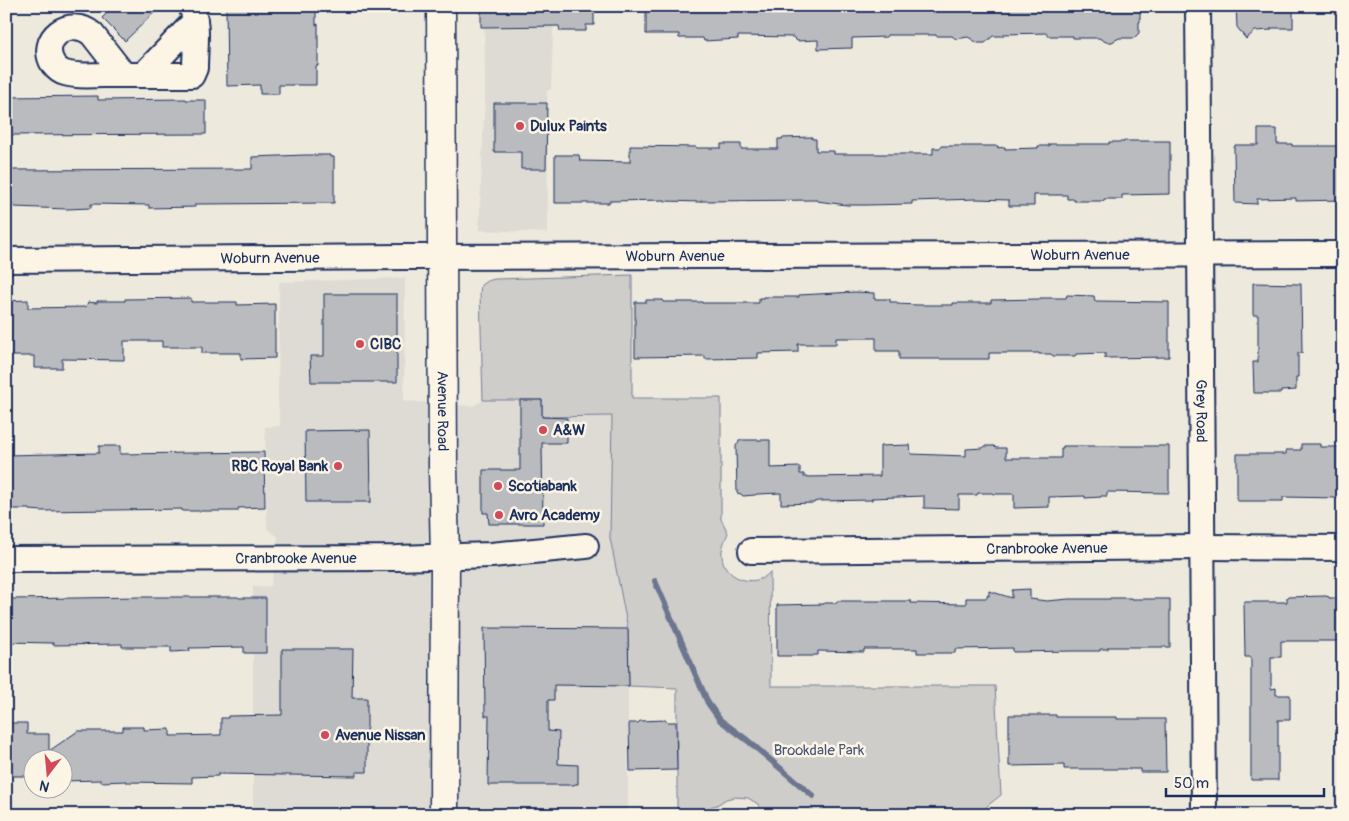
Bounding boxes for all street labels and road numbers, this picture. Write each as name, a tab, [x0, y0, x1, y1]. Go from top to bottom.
street label: Woburn Avenue	[1030, 246, 1130, 265]
street label: Woburn Avenue	[625, 247, 725, 266]
street label: Woburn Avenue	[220, 249, 320, 268]
street label: Avenue Road	[433, 371, 452, 451]
street label: Grey Road	[1191, 379, 1211, 443]
street label: Cranbrooke Avenue	[986, 539, 1108, 559]
street label: Cranbrooke Avenue	[235, 549, 357, 568]

